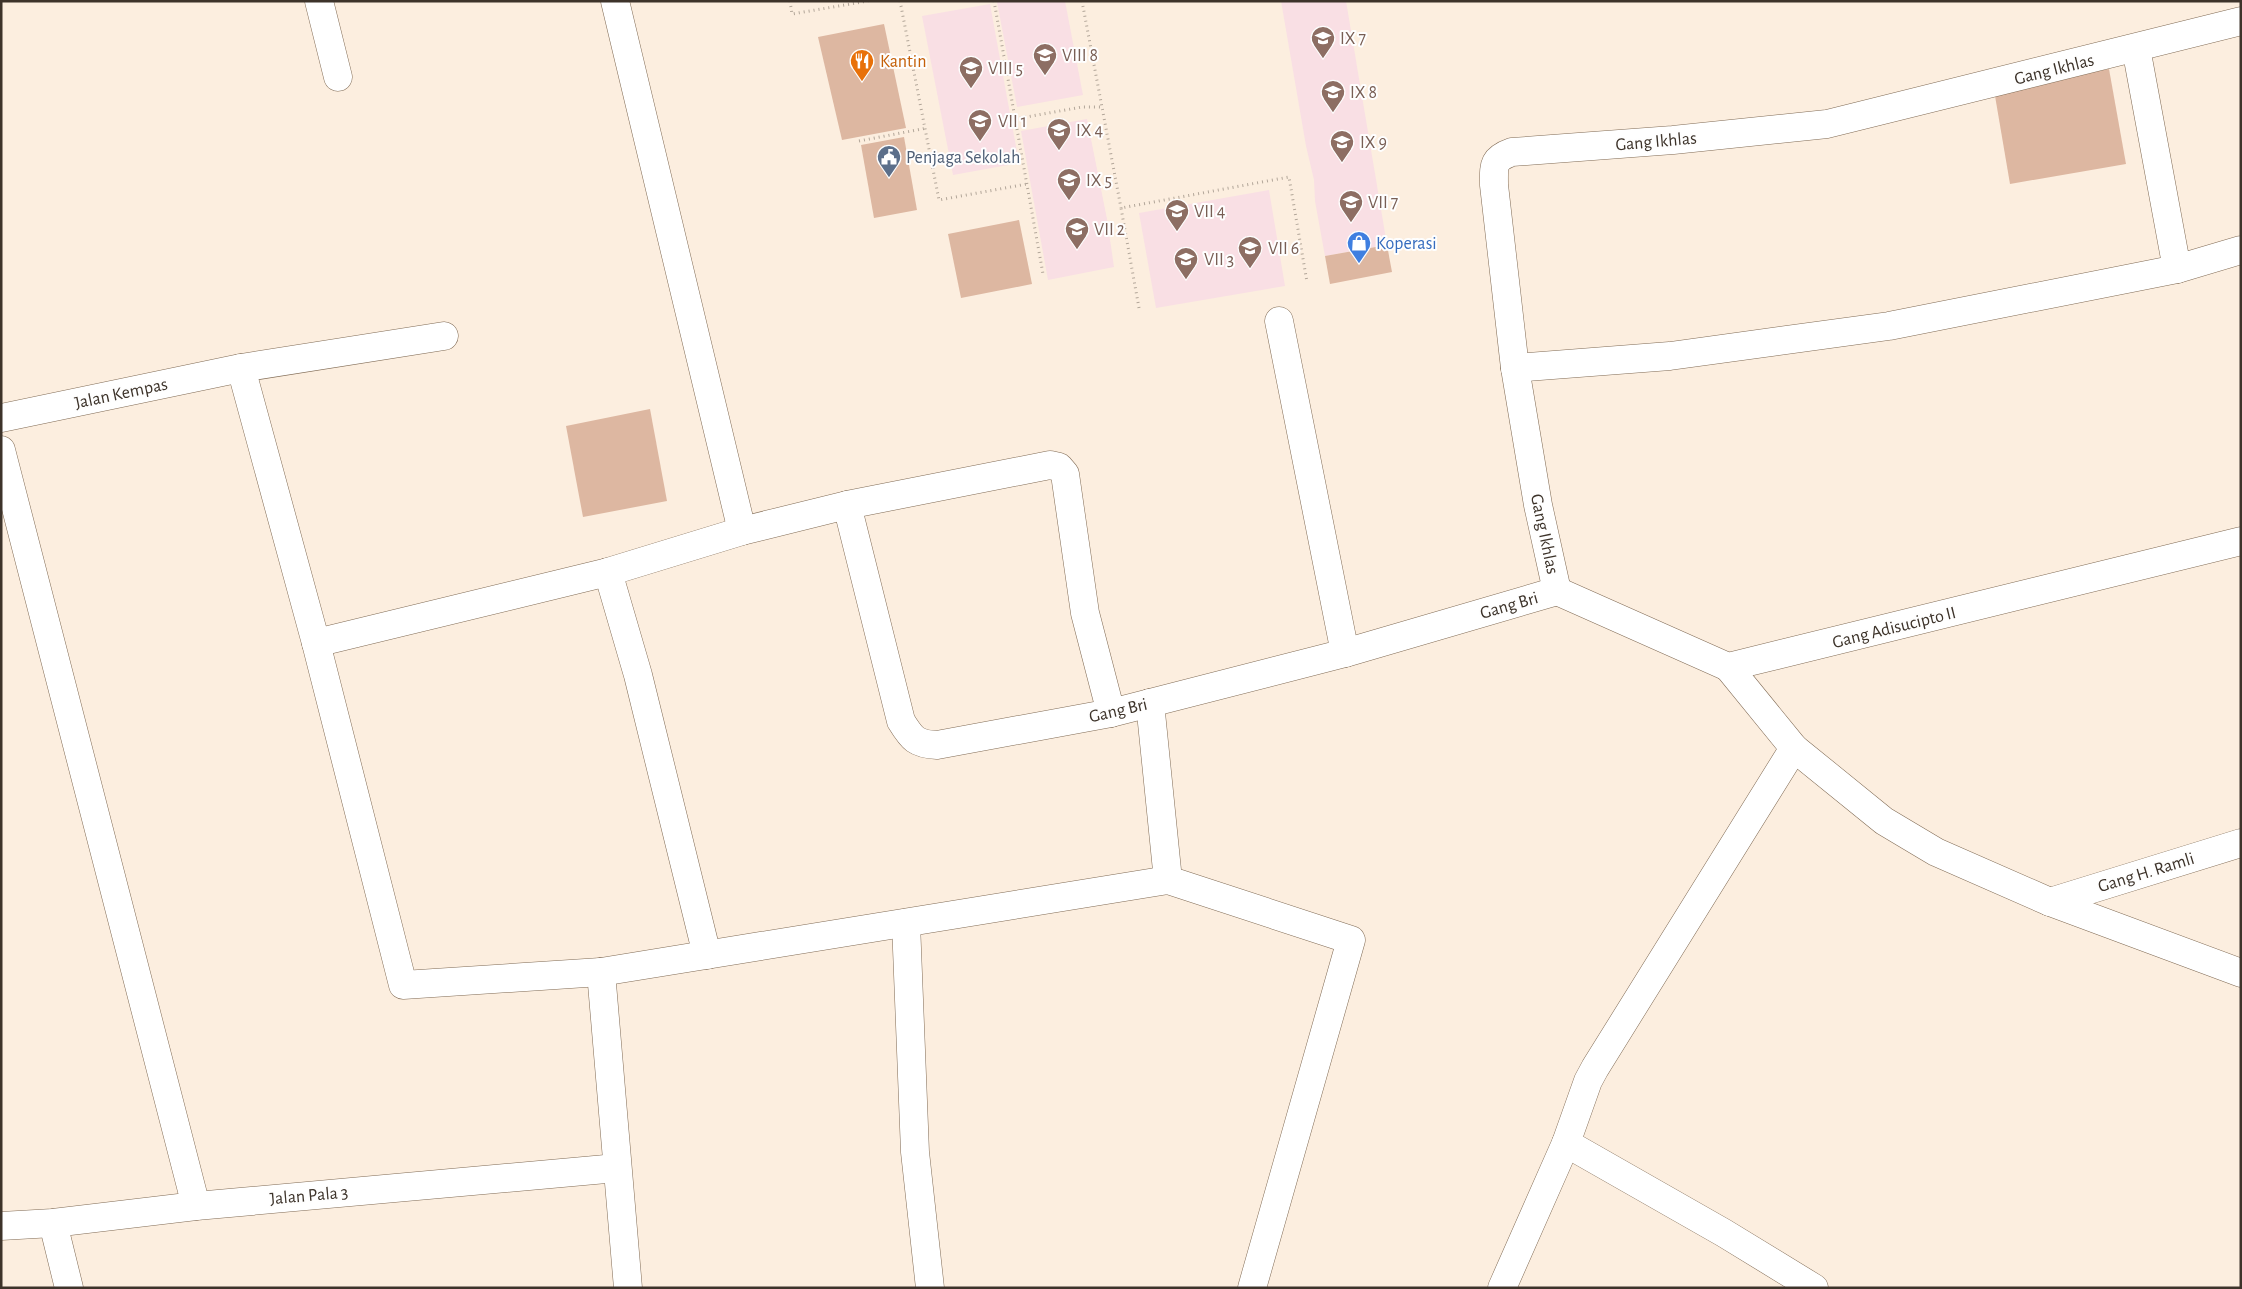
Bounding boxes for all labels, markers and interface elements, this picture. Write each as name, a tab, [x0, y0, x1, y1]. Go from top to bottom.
school or university icon: IX 7	[1310, 25, 1336, 59]
place label: IX 7	[1340, 30, 1366, 48]
school or university icon: VIII 8	[1032, 42, 1058, 76]
place label: VIII 8	[1062, 47, 1098, 65]
restaurant icon: Kantin	[849, 48, 875, 82]
street label: Gang Ikhlas	[2012, 51, 2096, 89]
place label: Kantin	[880, 53, 926, 71]
school or university icon: VIII 5	[958, 55, 984, 89]
place label: VIII 5	[988, 60, 1023, 78]
school or university icon: IX 8	[1320, 79, 1346, 113]
place label: IX 8	[1350, 84, 1377, 102]
school or university icon: VII 1	[967, 108, 993, 142]
place label: VII 1	[998, 113, 1027, 131]
school or university icon: IX 4	[1046, 117, 1072, 151]
place label: IX 4	[1076, 122, 1103, 140]
school or university icon: IX 9	[1329, 129, 1355, 163]
street label: Gang Ikhlas	[1615, 129, 1697, 155]
place label: IX 9	[1360, 134, 1387, 152]
public building icon: Penjaga Sekolah	[876, 144, 902, 178]
place label: Penjaga Sekolah	[906, 149, 1020, 167]
school or university icon: IX 5	[1056, 167, 1082, 201]
place label: IX 5	[1086, 172, 1112, 190]
school or university icon: VII 7	[1338, 189, 1364, 223]
place label: VII 7	[1368, 194, 1398, 212]
school or university icon: VII 4	[1164, 198, 1190, 232]
place label: VII 4	[1194, 203, 1226, 221]
school or university icon: VII 2	[1064, 216, 1090, 250]
place label: VII 2	[1094, 221, 1125, 239]
shop icon: Koperasi	[1346, 230, 1372, 264]
school or university icon: VII 6	[1237, 235, 1263, 269]
place label: Koperasi	[1376, 235, 1437, 253]
place label: VII 6	[1268, 240, 1299, 258]
school or university icon: VII 3	[1173, 246, 1199, 280]
place label: VII 3	[1204, 251, 1234, 269]
street label: Jalan Kempas	[73, 375, 169, 413]
street label: Gang Ikhlas	[1527, 492, 1561, 576]
street label: Gang Bri	[1478, 589, 1540, 623]
street label: Gang Adisucipto II	[1831, 604, 1958, 652]
street label: Gang Bri	[1087, 696, 1149, 726]
street label: Gang H. Ramli	[2096, 850, 2197, 896]
street label: Jalan Pala 3	[269, 1184, 349, 1208]

